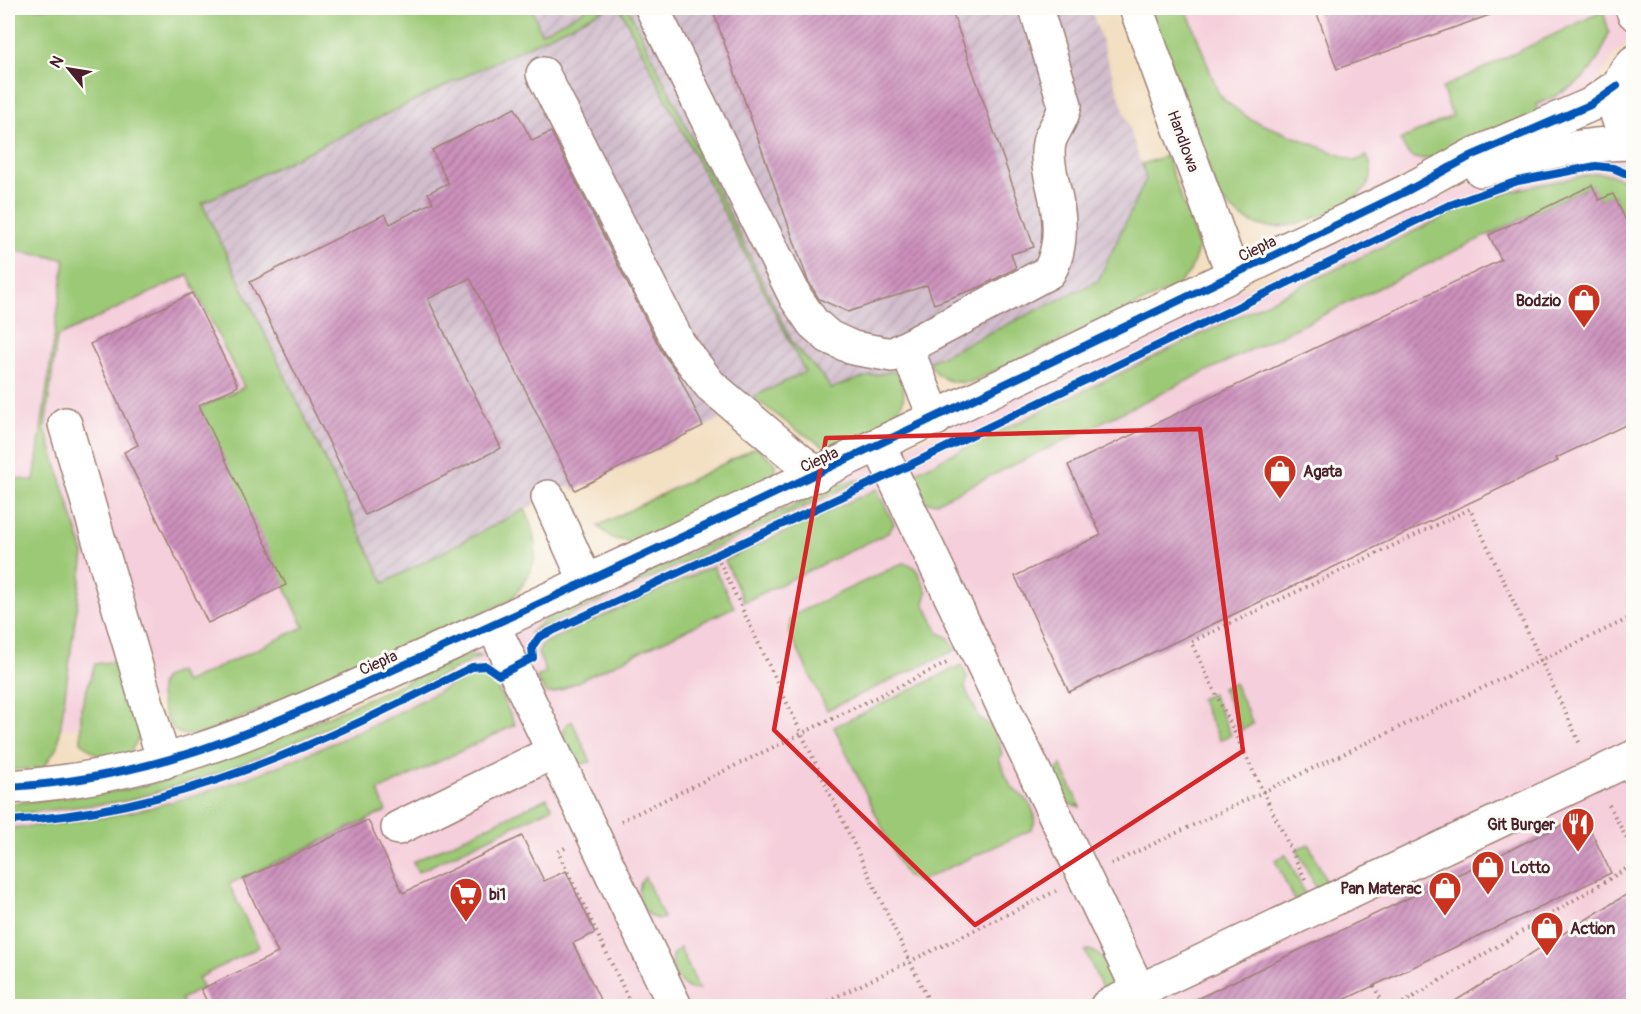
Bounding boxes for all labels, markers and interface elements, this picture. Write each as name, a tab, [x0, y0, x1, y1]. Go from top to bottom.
north arrow	[39, 39, 99, 99]
text: N	[46, 52, 68, 72]
street label: Handlowa	[1163, 108, 1203, 175]
street label: Ciepła	[1235, 231, 1280, 267]
shop icon: Bodzio	[1566, 282, 1602, 329]
place label: Bodzio	[1516, 291, 1561, 311]
street label: Ciepła	[797, 442, 842, 477]
shop icon: Agata	[1262, 453, 1298, 500]
place label: Agata	[1303, 462, 1343, 482]
street label: Ciepła	[356, 646, 401, 680]
restaurant icon: Git Burger	[1560, 806, 1596, 853]
place label: Git Burger	[1487, 815, 1555, 835]
shop icon: Lotto	[1470, 849, 1506, 896]
place label: Lotto	[1511, 858, 1551, 878]
shop icon: Pan Materac	[1427, 870, 1463, 917]
supermarket icon: bi1	[448, 876, 484, 923]
place label: Pan Materac	[1340, 879, 1422, 899]
place label: bi1	[489, 885, 506, 905]
shop icon: Action	[1529, 910, 1565, 957]
place label: Action	[1570, 919, 1615, 939]

